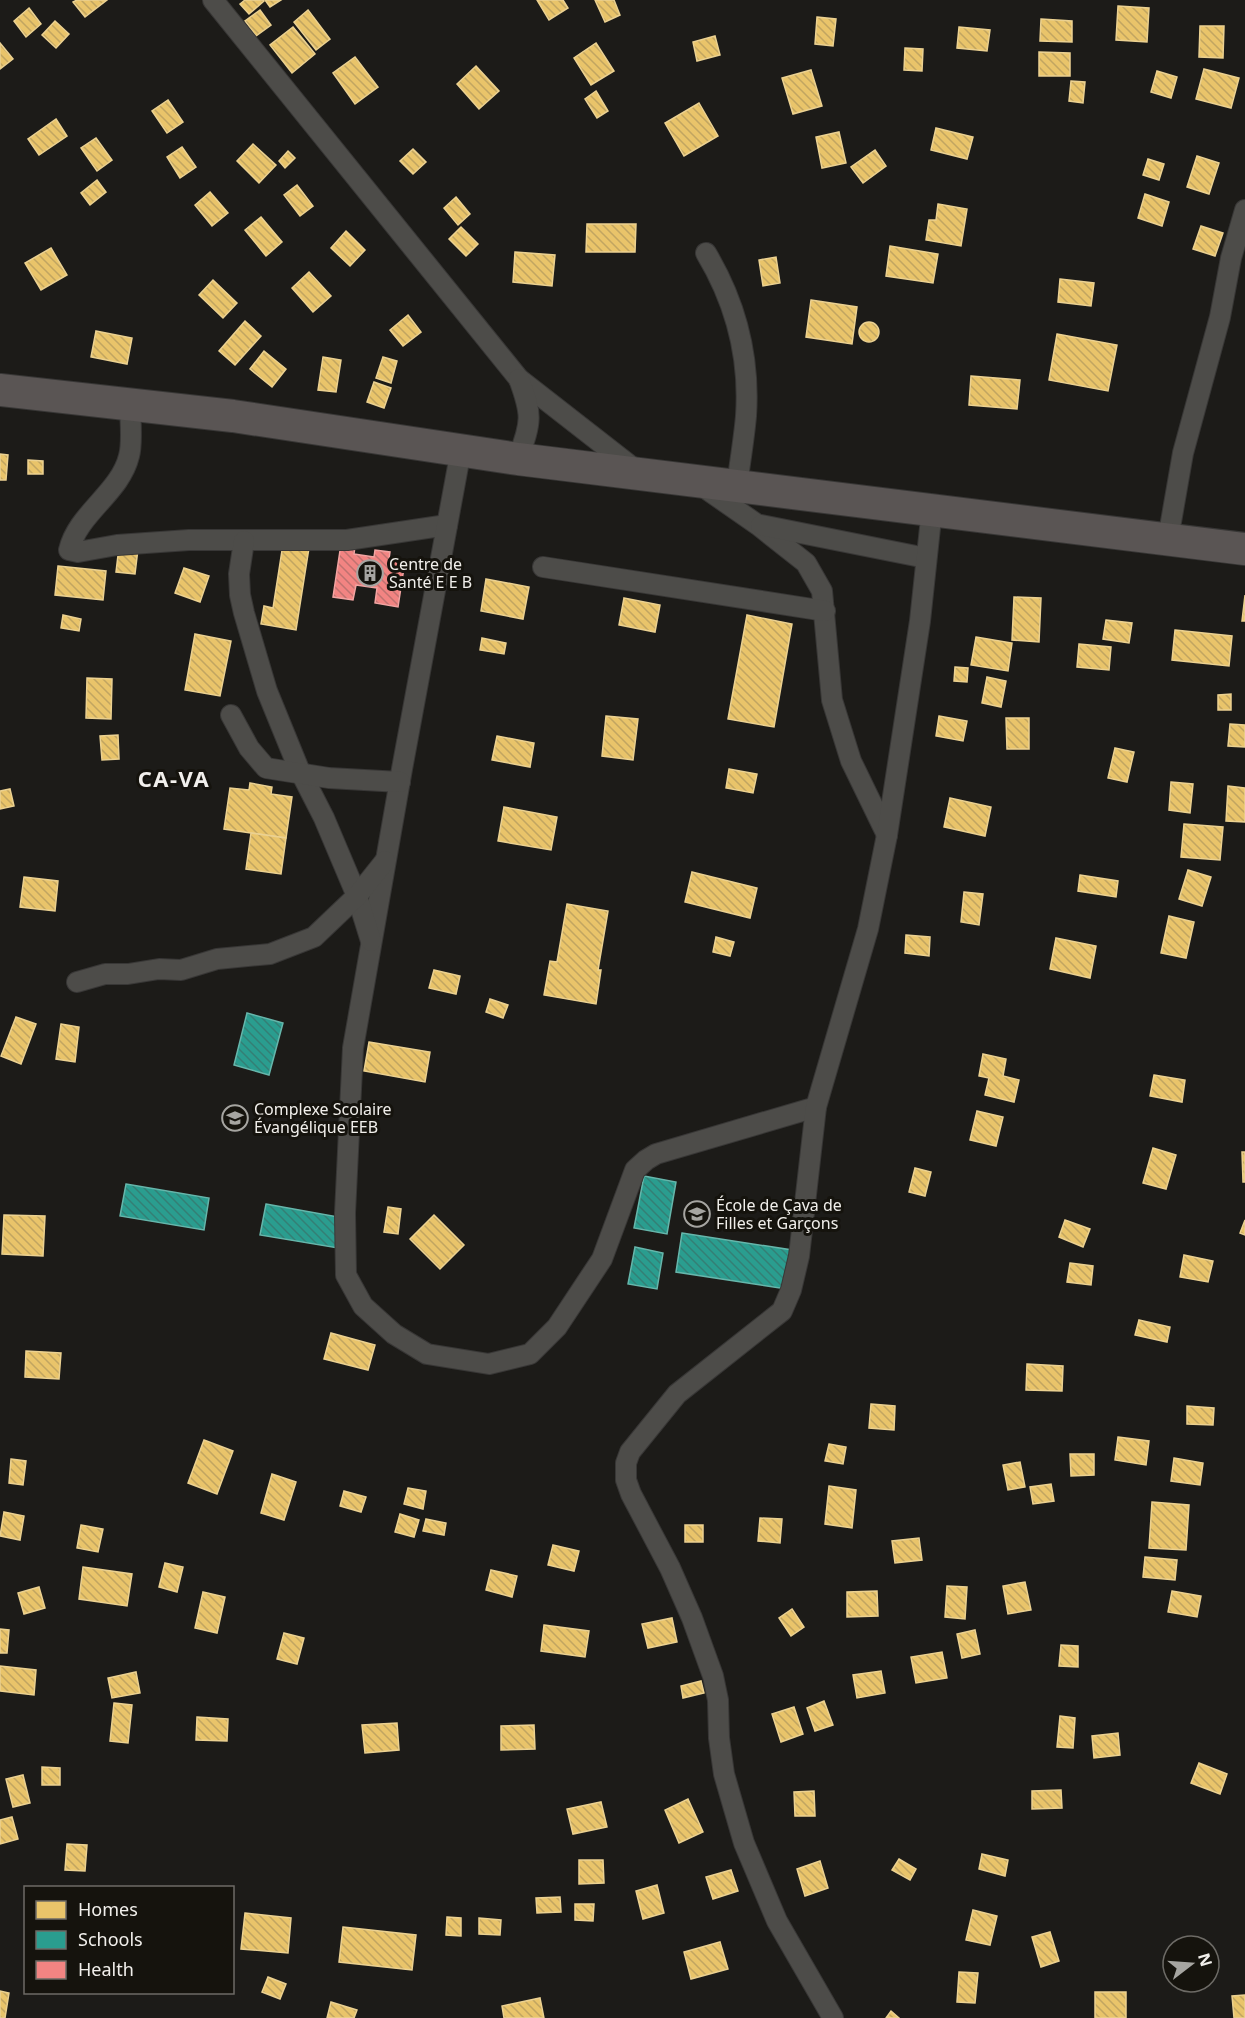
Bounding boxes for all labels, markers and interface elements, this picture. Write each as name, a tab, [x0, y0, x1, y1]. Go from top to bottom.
place label: Centre de Santé E E B	[389, 553, 472, 593]
building icon: Centre de Santé E E B	[355, 558, 385, 588]
district label: CA-VA	[138, 763, 210, 793]
place label: Complexe Scolaire Évangélique EEB	[254, 1098, 391, 1138]
school or university icon: Complexe Scolaire Évangélique EEB	[220, 1103, 250, 1133]
place label: École de Çava de Filles et Garçons	[716, 1194, 842, 1234]
school or university icon: École de Çava de Filles et Garçons	[682, 1199, 712, 1229]
legend	[24, 1886, 234, 1994]
text: Homes	[78, 1897, 138, 1921]
text: Schools	[78, 1927, 143, 1951]
north arrow	[1161, 1934, 1221, 1994]
text: N	[1193, 1950, 1218, 1969]
text: Health	[78, 1957, 134, 1981]

